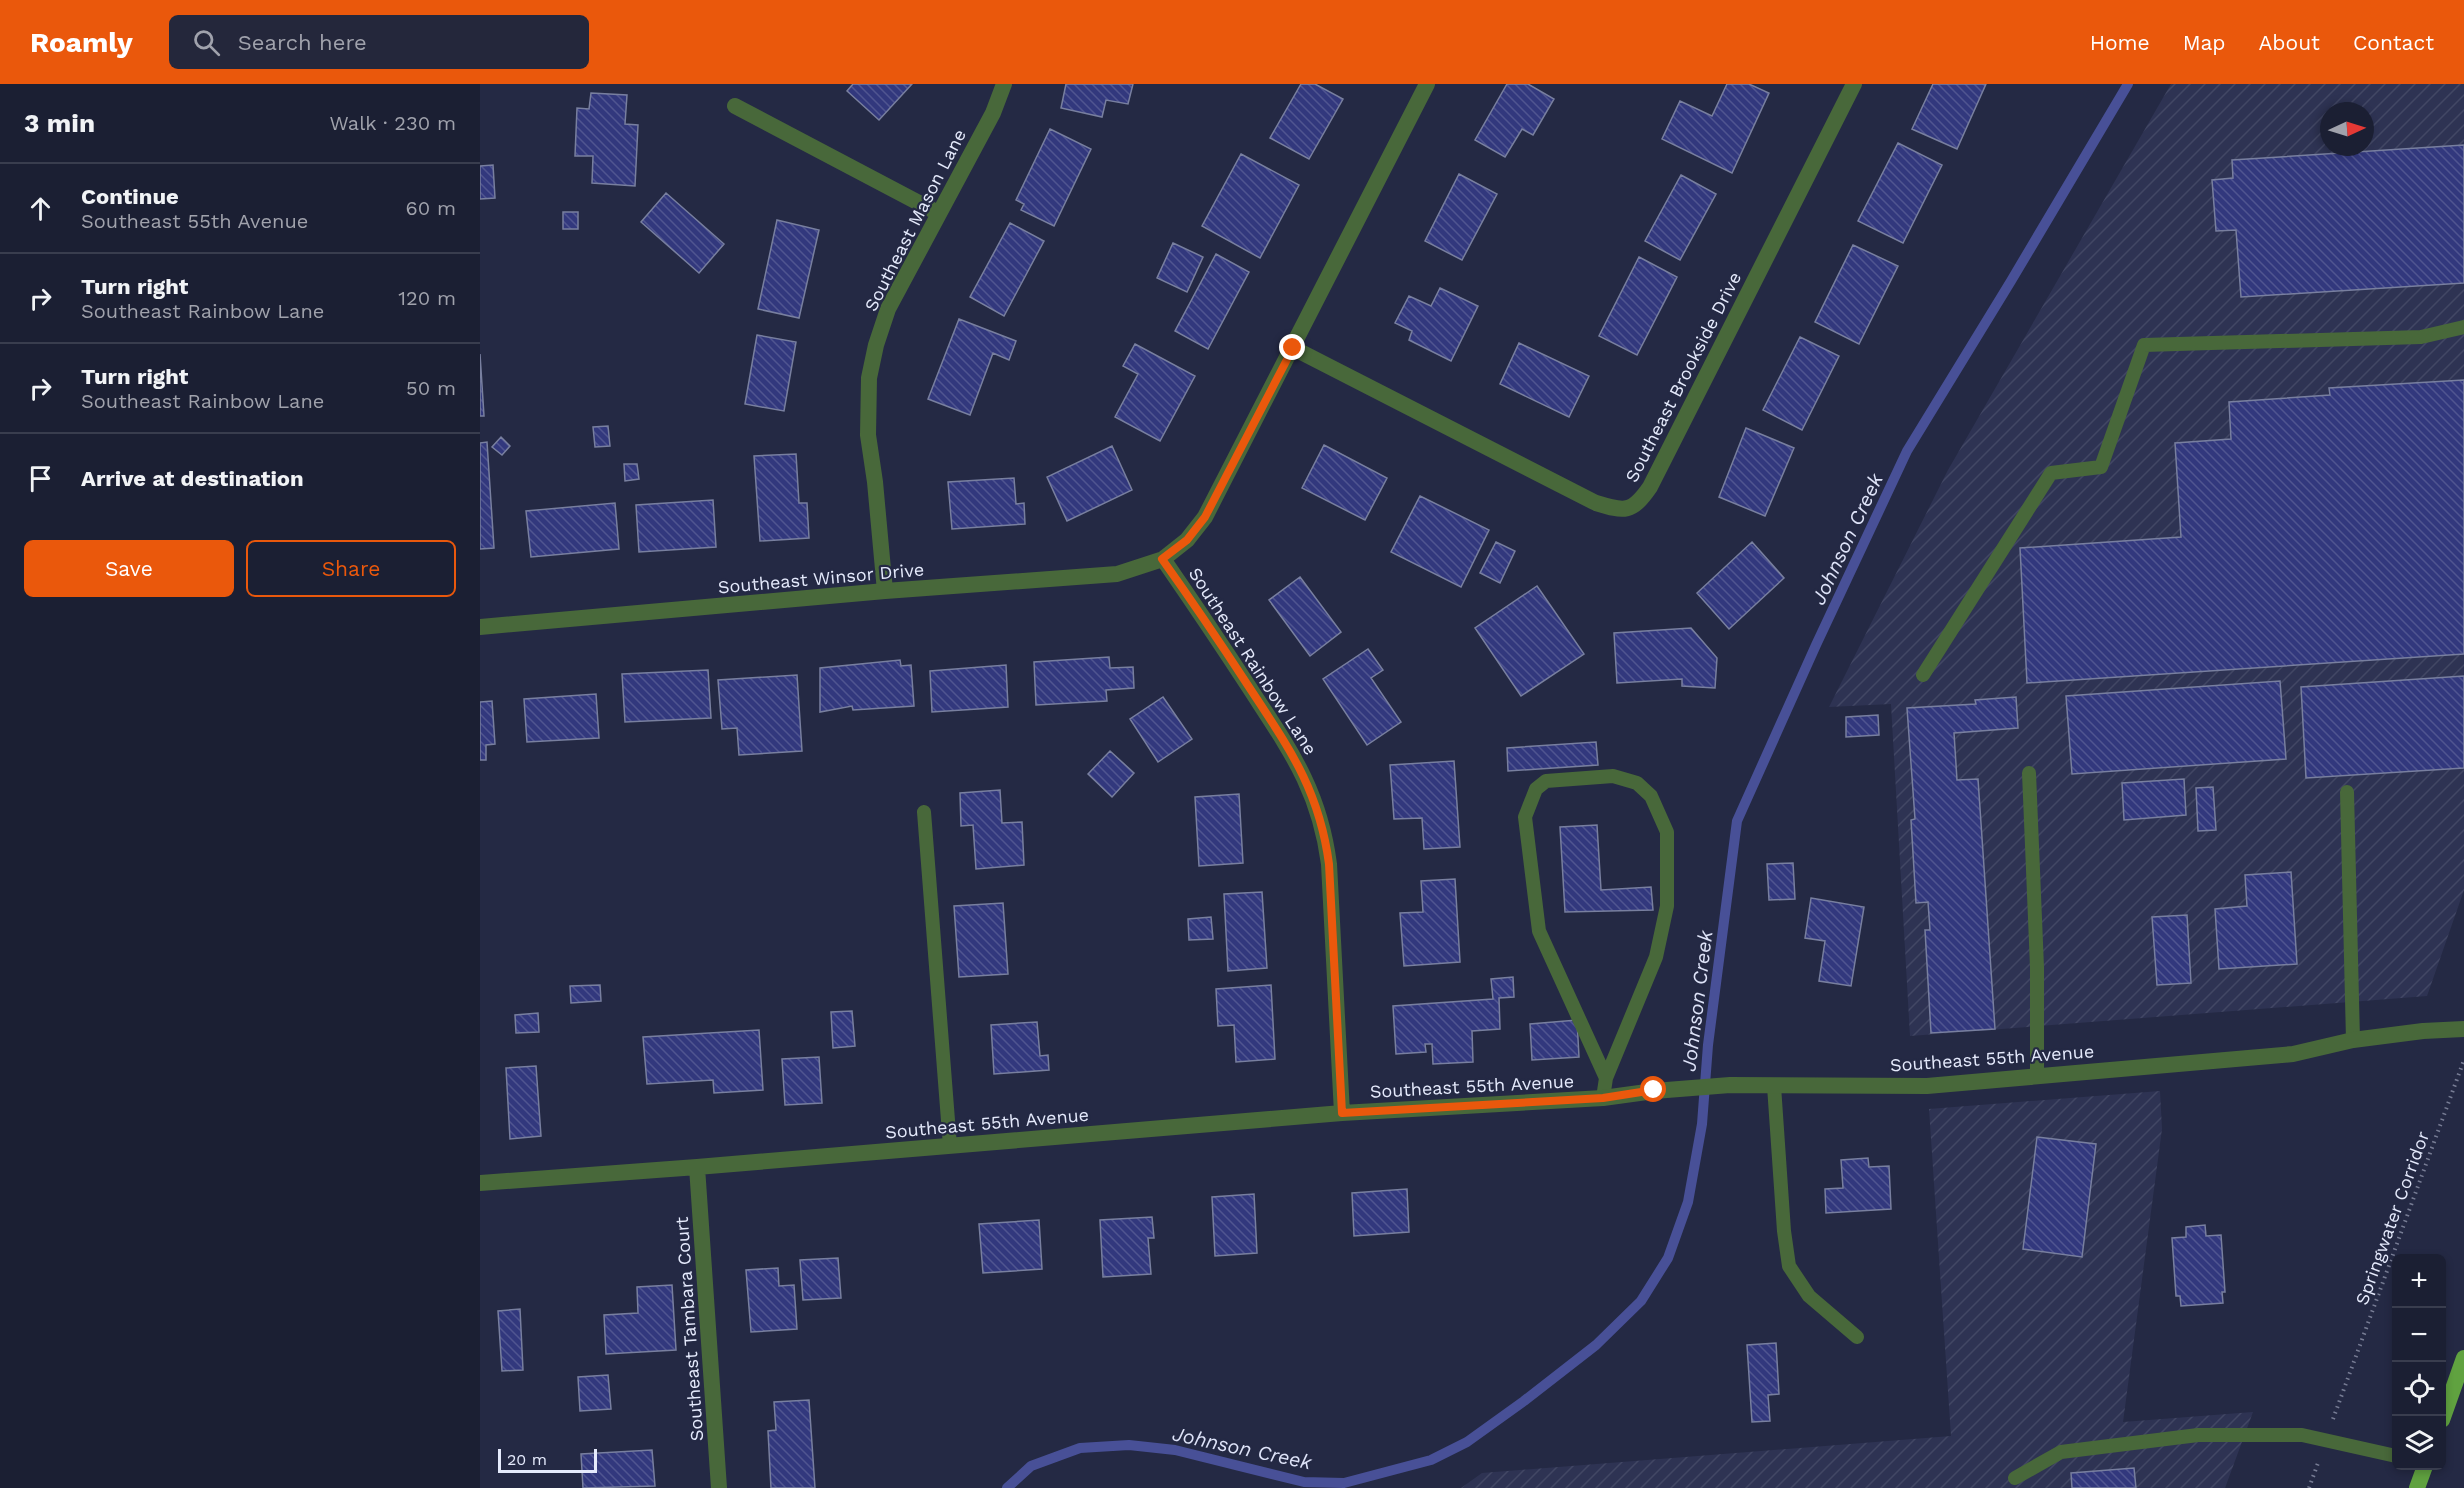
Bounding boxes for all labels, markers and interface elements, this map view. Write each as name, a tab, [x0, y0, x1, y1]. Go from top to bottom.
search box	[169, 15, 589, 69]
text: Roamly	[30, 26, 133, 59]
icon: search	[190, 26, 223, 59]
text: Search here	[238, 30, 367, 55]
text: Home	[2090, 30, 2150, 55]
text: Map	[2183, 30, 2226, 55]
text: About	[2259, 30, 2320, 55]
text: Contact	[2353, 30, 2434, 55]
north arrow	[2320, 102, 2374, 156]
text: 3 min	[24, 108, 95, 138]
text: Walk · 230 m	[329, 111, 456, 135]
street label: Southeast Mason Lane	[860, 126, 970, 314]
text: Continue	[81, 184, 179, 209]
icon: ahead	[24, 192, 57, 225]
text: 60 m	[406, 196, 456, 220]
text: Southeast 55th Avenue	[81, 209, 308, 233]
street label: Southeast Brookside Drive	[1621, 268, 1745, 486]
text: Turn right	[81, 274, 188, 299]
icon: right	[24, 282, 57, 315]
text: 120 m	[398, 286, 456, 310]
text: Southeast Rainbow Lane	[81, 299, 324, 323]
route end	[1279, 334, 1305, 360]
text: Turn right	[81, 364, 188, 389]
icon: right	[24, 372, 57, 405]
text: 50 m	[406, 376, 456, 400]
text: Southeast Rainbow Lane	[81, 389, 324, 413]
icon: arrive	[24, 462, 57, 495]
text: Arrive at destination	[81, 466, 304, 491]
water label: Johnson Creek	[1806, 469, 1888, 608]
button: Save	[24, 540, 234, 597]
button: Share	[246, 540, 456, 597]
street label: Southeast Winsor Drive	[717, 559, 925, 597]
street label: Southeast Rainbow Lane	[1185, 563, 1321, 759]
water label: Johnson Creek	[1676, 928, 1718, 1073]
street label: Southeast 55th Avenue	[1889, 1040, 2095, 1076]
street label: Southeast 55th Avenue	[1369, 1070, 1575, 1102]
route start	[1640, 1076, 1666, 1102]
street label: Southeast 55th Avenue	[884, 1104, 1090, 1142]
street label: Springwater Corridor	[2351, 1128, 2433, 1308]
street label: Southeast Tambara Court	[671, 1216, 707, 1442]
map controls	[2392, 1254, 2446, 1470]
button: +	[2392, 1254, 2446, 1308]
button: −	[2392, 1308, 2446, 1362]
button: locate	[2392, 1362, 2446, 1416]
button: layers	[2392, 1416, 2446, 1470]
water label: Johnson Creek	[1170, 1422, 1315, 1475]
scale bar	[498, 1446, 597, 1474]
text: 20 m	[507, 1450, 547, 1469]

